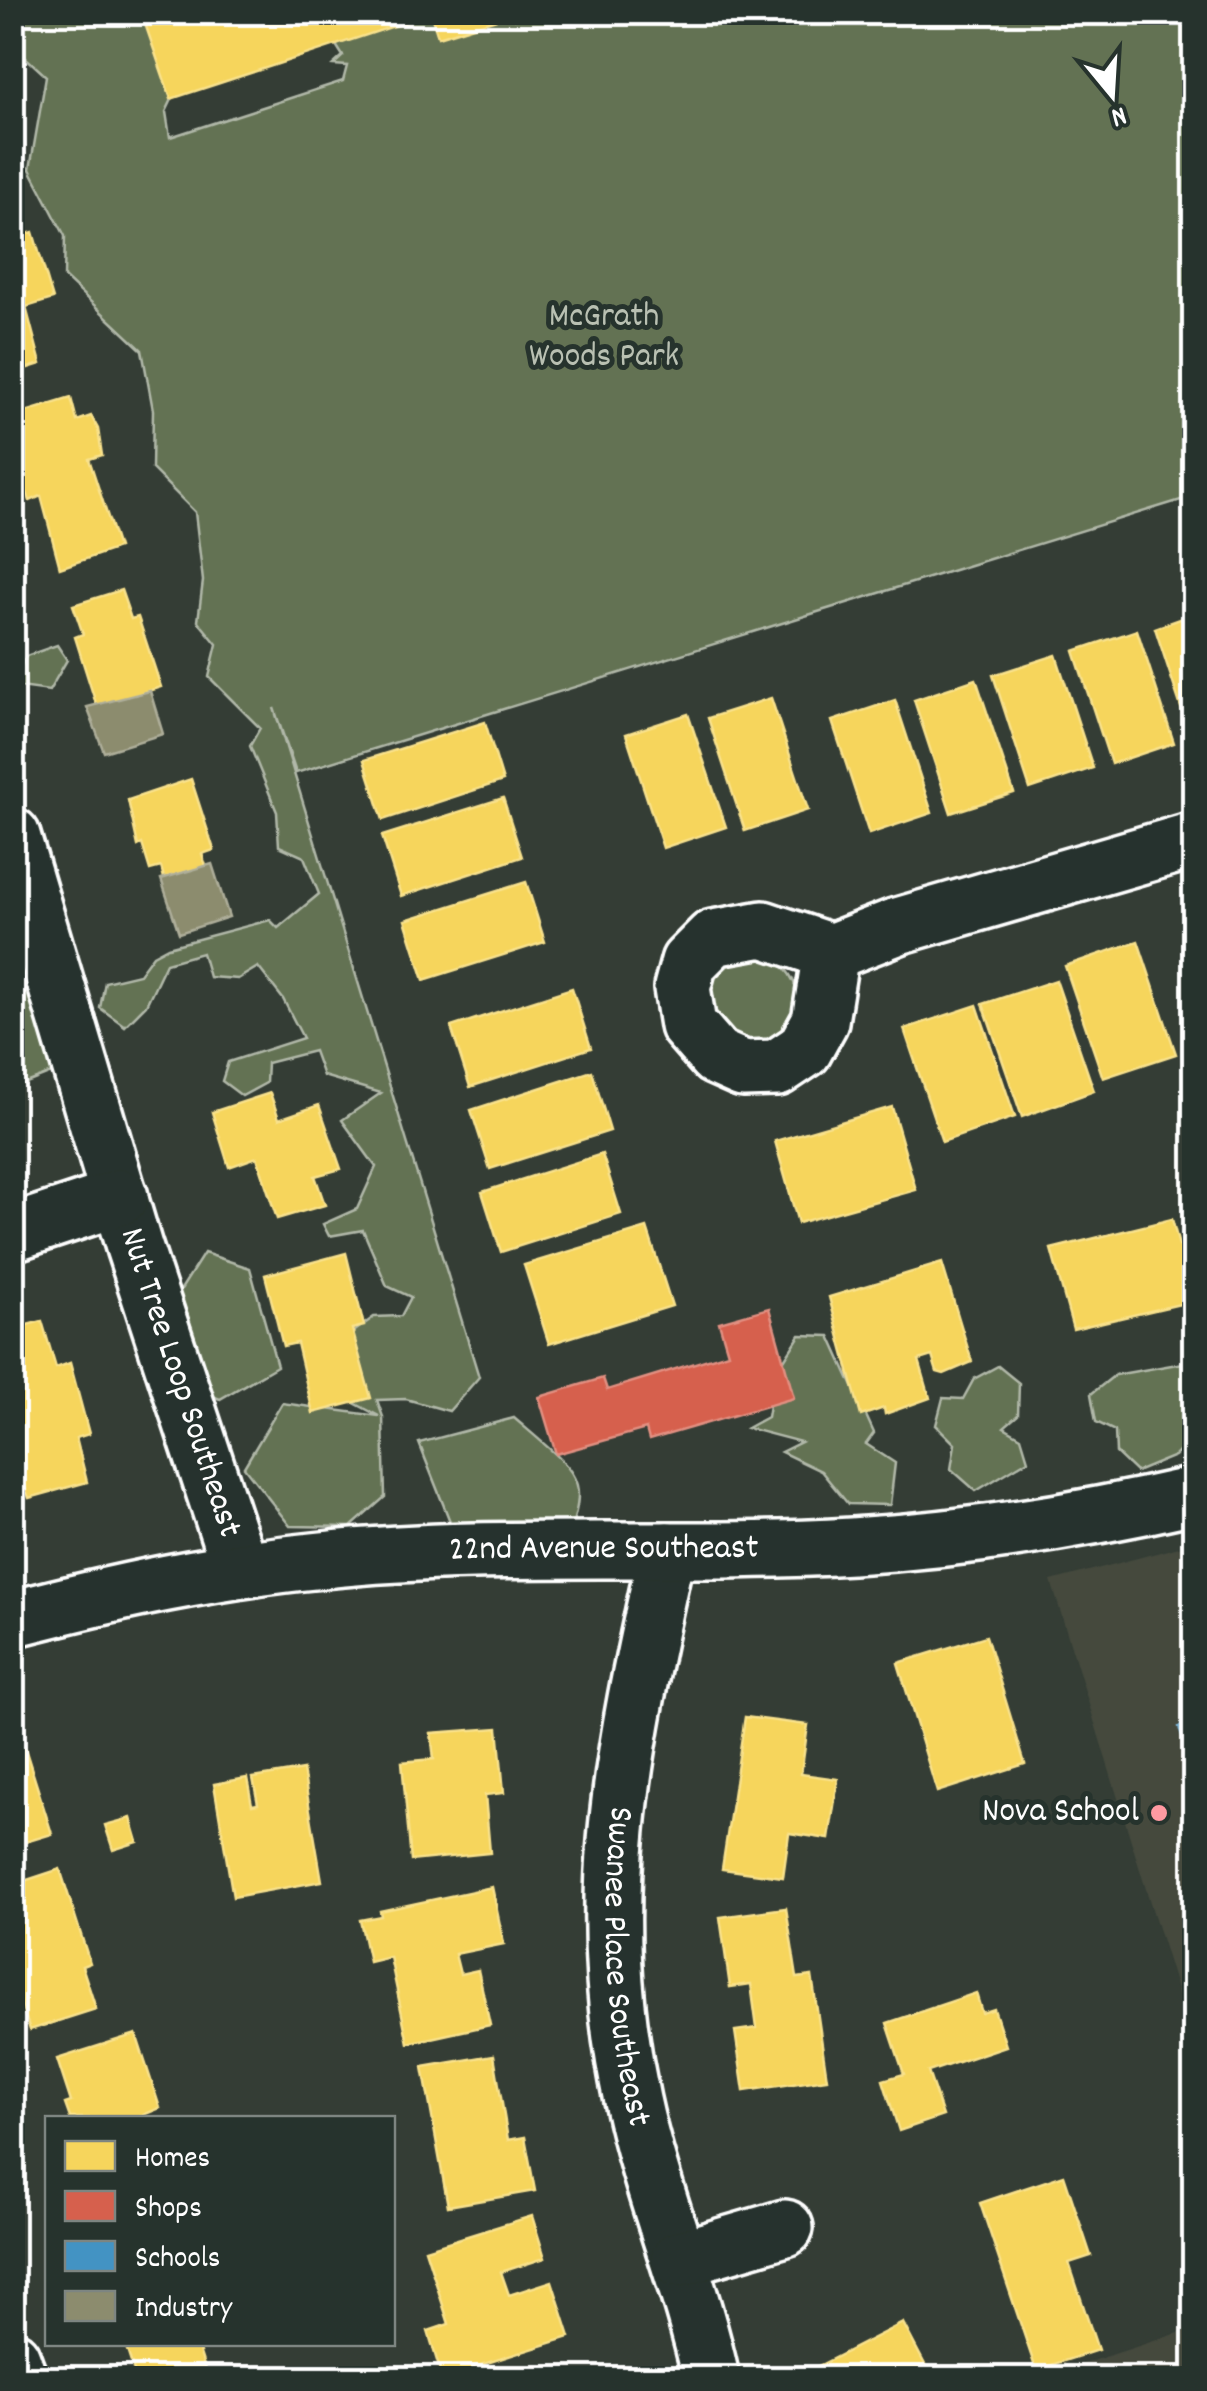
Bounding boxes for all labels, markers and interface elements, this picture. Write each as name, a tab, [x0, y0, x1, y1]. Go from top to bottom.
north arrow	[1062, 45, 1162, 145]
text: N	[1105, 93, 1131, 135]
park label: McGrath Woods Park	[529, 293, 679, 383]
street label: Nut Tree Loop Southeast	[105, 1222, 253, 1545]
street label: 22nd Avenue Southeast	[448, 1524, 759, 1577]
place label: Nova School	[982, 1788, 1139, 1838]
marker: Nova School	[1148, 1802, 1170, 1824]
street label: Swanee Place Southeast	[588, 1804, 662, 2132]
legend	[45, 2116, 395, 2346]
text: Homes	[135, 2139, 210, 2182]
text: Shops	[135, 2189, 202, 2232]
text: Schools	[135, 2239, 221, 2282]
text: Industry	[135, 2289, 233, 2332]

